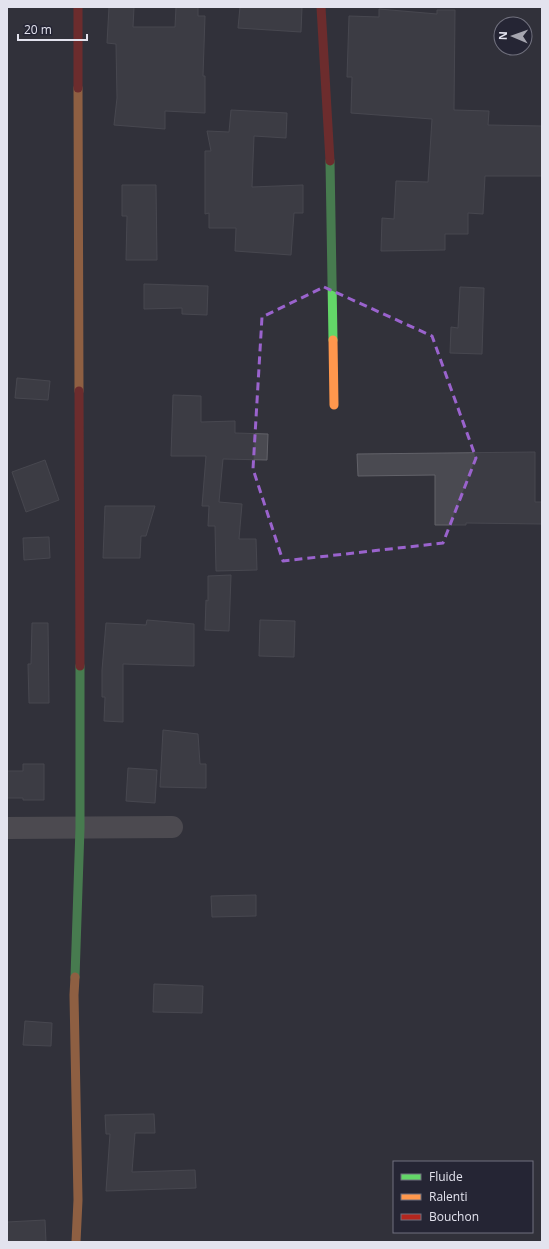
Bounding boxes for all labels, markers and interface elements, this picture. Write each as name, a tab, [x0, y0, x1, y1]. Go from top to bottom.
scale bar	[18, 16, 87, 42]
north arrow	[493, 16, 533, 56]
text: 20 m	[24, 21, 52, 38]
text: N	[495, 31, 510, 40]
legend	[393, 1161, 533, 1233]
text: Fluide	[429, 1168, 463, 1185]
text: Ralenti	[429, 1188, 468, 1205]
text: Bouchon	[429, 1208, 479, 1225]

